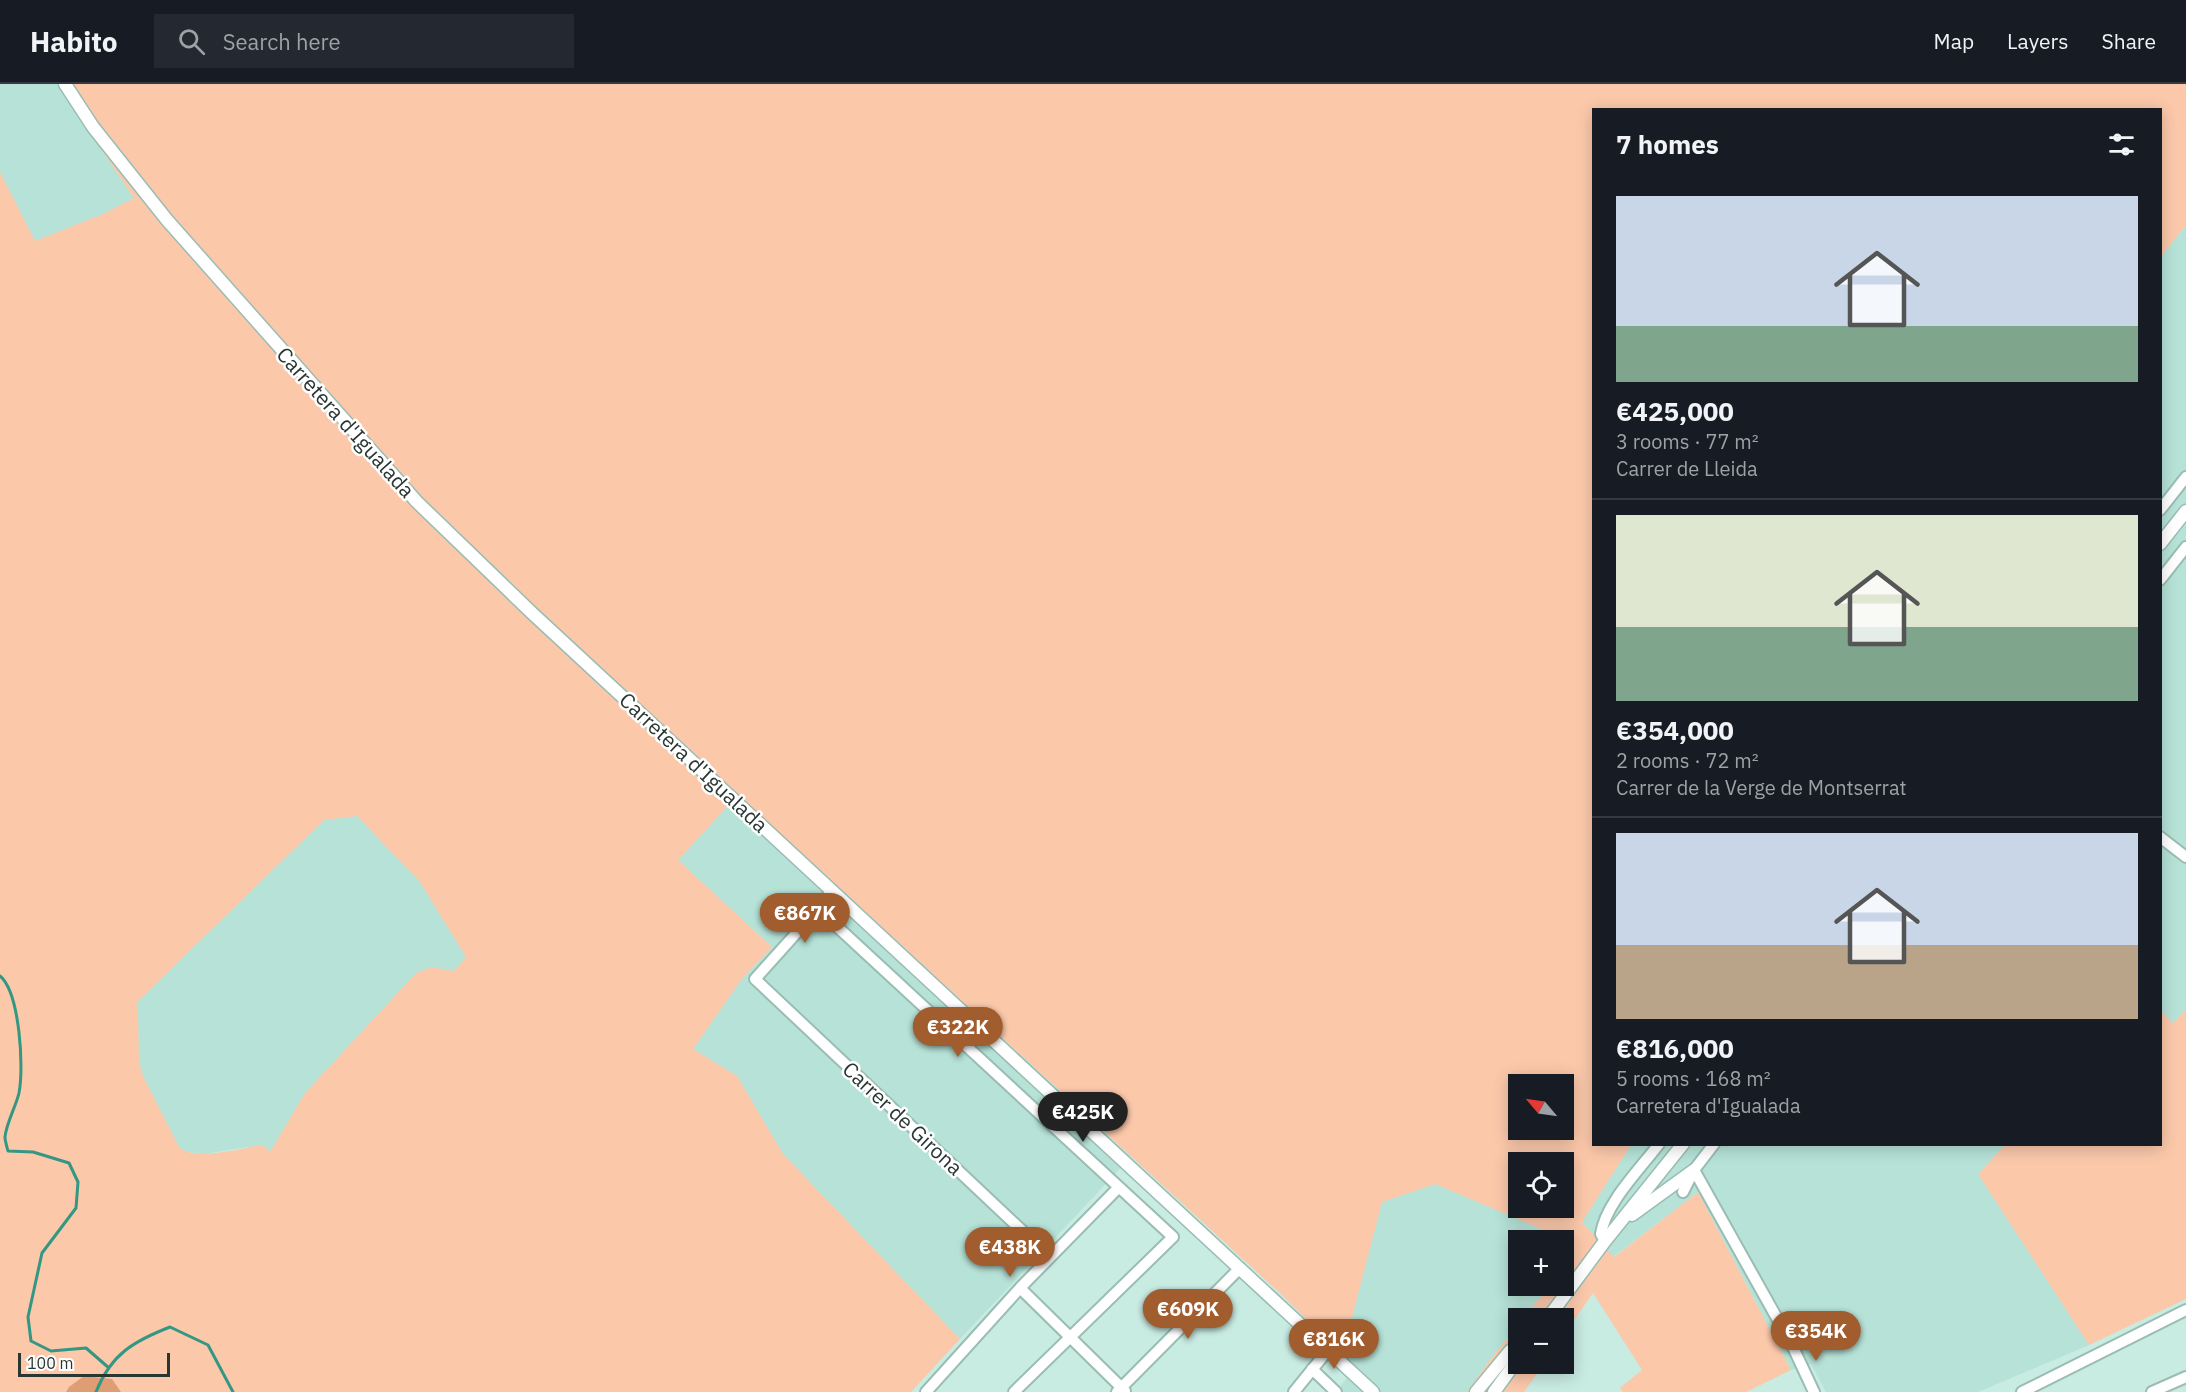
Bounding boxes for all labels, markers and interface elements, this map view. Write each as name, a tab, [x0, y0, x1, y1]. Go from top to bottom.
search box	[154, 14, 574, 68]
text: Habito	[30, 23, 118, 60]
icon: search	[175, 25, 208, 58]
text: Search here	[223, 27, 341, 56]
text: Map	[1934, 27, 1974, 55]
text: Layers	[2007, 27, 2069, 55]
text: Share	[2102, 27, 2156, 55]
text: 7 homes	[1616, 127, 1719, 161]
icon: filters	[2105, 128, 2138, 161]
icon: home	[1823, 235, 1931, 343]
street label: Carretera d'Igualada	[271, 341, 421, 503]
text: €425,000	[1616, 394, 1734, 428]
text: 3 rooms · 77 m²	[1616, 428, 1759, 455]
text: Carrer de Lleida	[1616, 455, 1758, 482]
icon: home	[1823, 554, 1931, 662]
street label: Carretera d'Igualada	[614, 686, 774, 838]
text: €354,000	[1616, 713, 1734, 747]
text: 2 rooms · 72 m²	[1616, 747, 1759, 774]
text: Carrer de la Verge de Montserrat	[1616, 774, 1907, 801]
icon: home	[1823, 872, 1931, 980]
pin: €867K	[763, 893, 847, 944]
text: €867K	[774, 899, 836, 926]
pin: €322K	[916, 1007, 1000, 1058]
text: €322K	[927, 1013, 989, 1040]
text: €816,000	[1616, 1031, 1734, 1065]
street label: Carrer de Girona	[837, 1055, 969, 1181]
text: 5 rooms · 168 m²	[1616, 1065, 1771, 1092]
north arrow	[1508, 1074, 1574, 1140]
map controls	[1508, 1074, 1574, 1374]
pin: €425K	[1041, 1092, 1125, 1143]
text: Carretera d'Igualada	[1616, 1092, 1801, 1119]
text: €425K	[1052, 1098, 1114, 1125]
button: locate	[1508, 1152, 1574, 1218]
pin: €438K	[968, 1227, 1052, 1278]
button: +	[1508, 1230, 1574, 1296]
text: €438K	[979, 1233, 1041, 1260]
pin: €609K	[1146, 1289, 1230, 1340]
text: €609K	[1157, 1295, 1219, 1322]
button: −	[1508, 1308, 1574, 1374]
pin: €354K	[1774, 1311, 1858, 1362]
text: €354K	[1785, 1317, 1847, 1344]
pin: €816K	[1292, 1319, 1376, 1370]
text: €816K	[1303, 1325, 1365, 1352]
scale bar	[18, 1350, 170, 1378]
text: 100 m	[27, 1353, 74, 1373]

